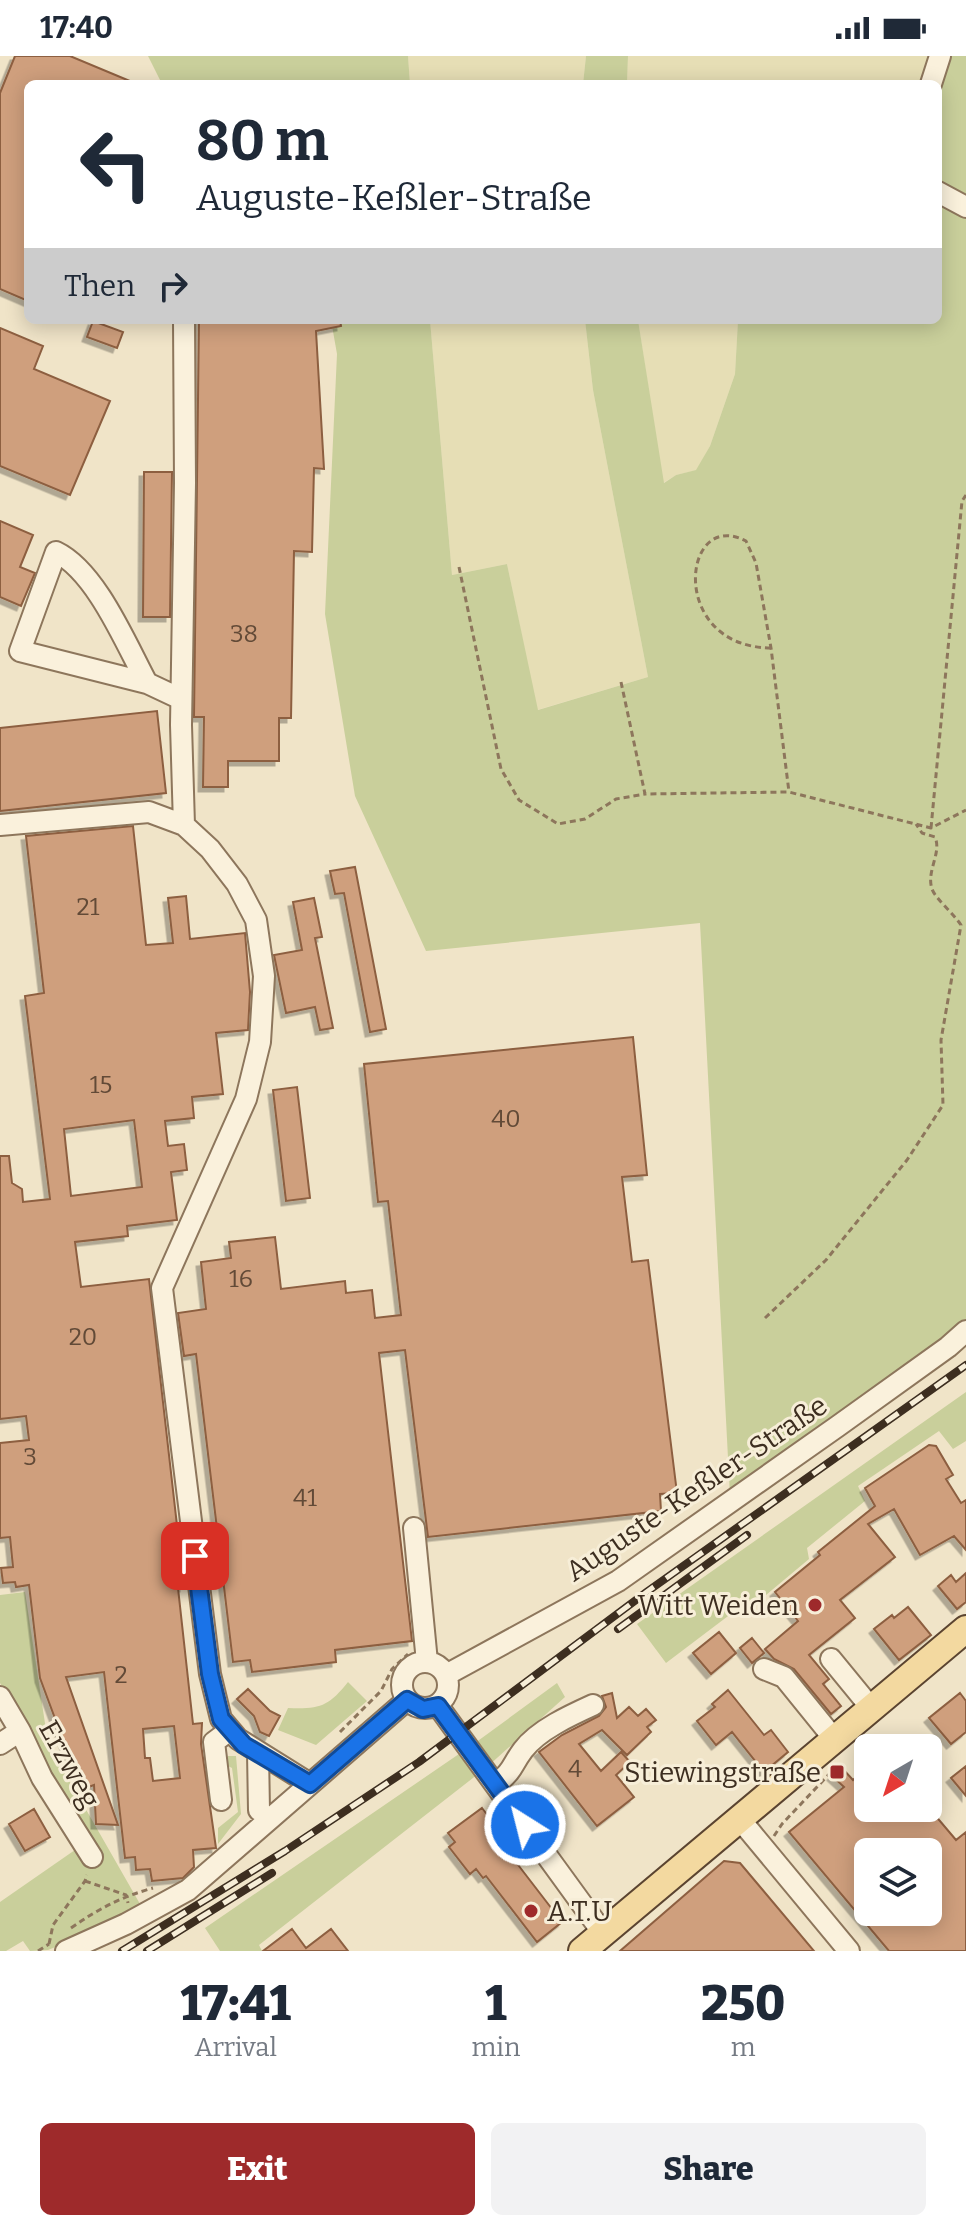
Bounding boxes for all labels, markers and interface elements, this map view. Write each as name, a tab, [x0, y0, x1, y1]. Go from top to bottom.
text: 17:40	[40, 10, 113, 46]
text: 80 m	[196, 108, 329, 175]
icon: left	[64, 112, 168, 216]
text: Auguste-Keßler-Straße	[196, 176, 592, 220]
icon: right	[151, 264, 195, 308]
text: Then	[64, 268, 135, 304]
house number: 38	[230, 620, 258, 648]
house number: 21	[77, 893, 100, 921]
house number: 15	[90, 1071, 112, 1099]
house number: 40	[491, 1105, 521, 1133]
house number: 16	[229, 1265, 253, 1293]
house number: 20	[69, 1323, 97, 1351]
street label: Auguste-Keßler-Straße	[560, 1389, 833, 1588]
house number: 3	[23, 1443, 37, 1471]
house number: 41	[293, 1484, 317, 1512]
pin	[161, 1522, 229, 1590]
icon: arrive	[173, 1534, 217, 1578]
place label: Witt Weiden	[637, 1589, 799, 1622]
marker: Witt Weiden	[806, 1596, 824, 1614]
house number: 2	[114, 1661, 128, 1689]
street label: Erzweg	[32, 1715, 107, 1814]
north arrow	[854, 1734, 942, 1822]
map controls	[854, 1734, 942, 1926]
house number: 4	[568, 1755, 582, 1783]
place label: Stiewingstraße	[624, 1756, 821, 1789]
marker: Stiewingstraße	[828, 1763, 846, 1781]
position arrow	[483, 1783, 567, 1867]
button: layers	[854, 1838, 942, 1926]
place label: A.T.U	[547, 1895, 612, 1928]
marker: A.T.U	[522, 1902, 540, 1920]
text: 17:41	[181, 1975, 291, 2033]
text: 1	[485, 1975, 507, 2033]
text: 250	[701, 1975, 785, 2033]
text: Arrival	[195, 2032, 277, 2063]
text: min	[471, 2032, 520, 2063]
text: m	[731, 2032, 756, 2063]
button: Exit	[40, 2123, 475, 2215]
button: Share	[491, 2123, 926, 2215]

